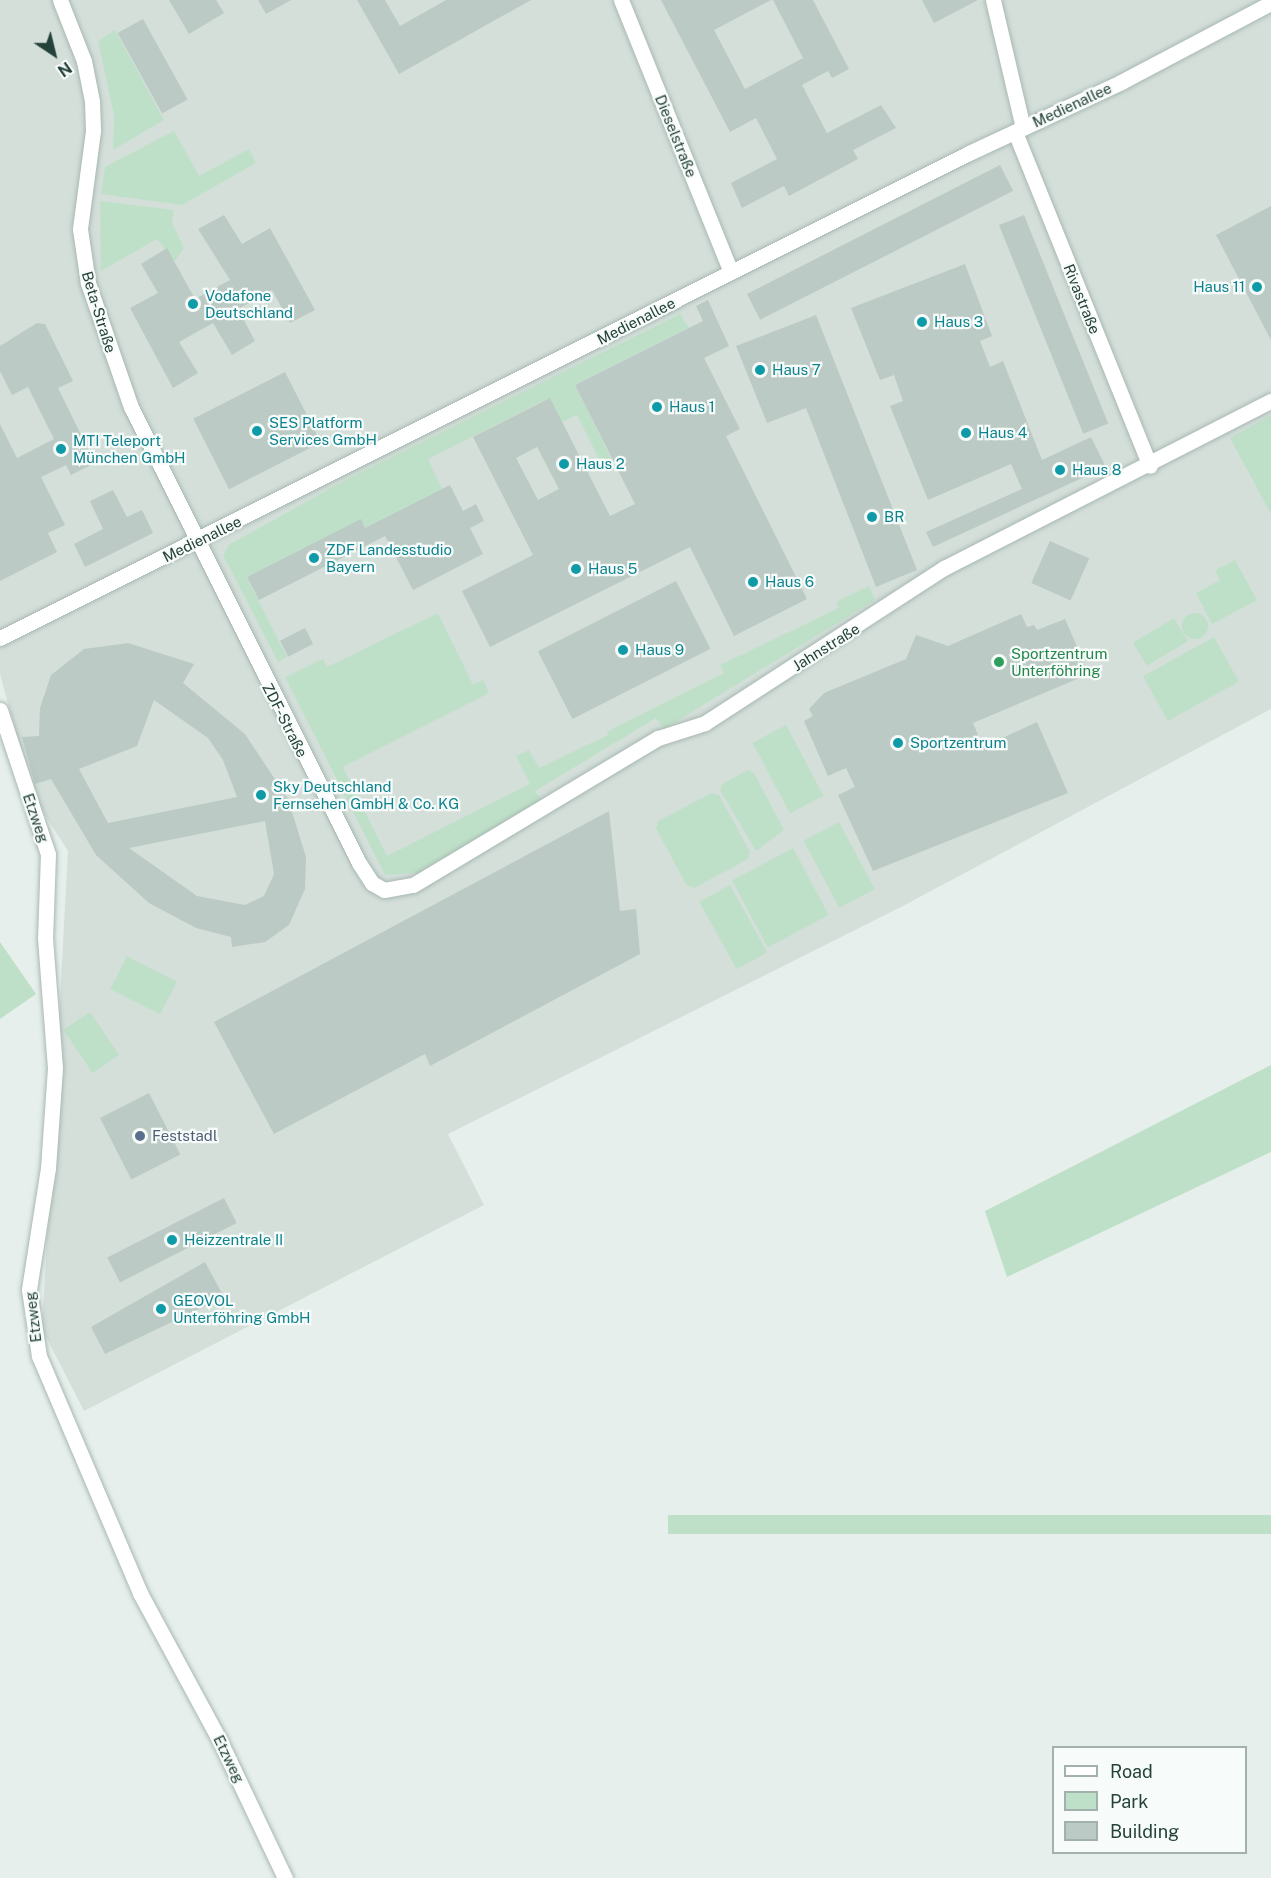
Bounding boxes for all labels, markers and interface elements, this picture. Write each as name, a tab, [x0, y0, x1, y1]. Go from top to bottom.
north arrow	[24, 24, 84, 84]
text: N	[54, 58, 75, 81]
street label: Medienallee	[1030, 79, 1114, 131]
street label: Dieselstraße	[651, 92, 701, 180]
street label: Rivastraße	[1060, 261, 1104, 337]
street label: Beta-Straße	[78, 269, 120, 355]
place label: Haus 11	[1193, 278, 1245, 296]
marker: Haus 11	[1250, 280, 1264, 294]
place label: Vodafone Deutschland	[205, 286, 293, 321]
street label: Medienallee	[594, 294, 678, 348]
marker: Vodafone Deutschland	[186, 297, 200, 311]
place label: Haus 3	[934, 313, 983, 331]
marker: Haus 3	[915, 315, 929, 329]
place label: Haus 7	[772, 361, 821, 379]
marker: Haus 7	[753, 363, 767, 377]
place label: Haus 1	[669, 398, 715, 416]
marker: Haus 1	[650, 400, 664, 414]
place label: SES Platform Services GmbH	[269, 413, 377, 448]
marker: SES Platform Services GmbH	[250, 424, 264, 438]
place label: Haus 4	[978, 424, 1027, 442]
marker: Haus 4	[959, 426, 973, 440]
place label: MTI Teleport München GmbH	[73, 431, 186, 466]
marker: MTI Teleport München GmbH	[54, 442, 68, 456]
place label: Haus 2	[576, 455, 625, 473]
marker: Haus 2	[557, 457, 571, 471]
place label: Haus 8	[1072, 461, 1121, 479]
marker: Haus 8	[1053, 463, 1067, 477]
place label: BR	[884, 508, 904, 526]
marker: BR	[865, 510, 879, 524]
street label: Medienallee	[160, 512, 244, 566]
place label: ZDF Landesstudio Bayern	[326, 540, 452, 575]
marker: ZDF Landesstudio Bayern	[307, 551, 321, 565]
place label: Haus 5	[588, 560, 637, 578]
marker: Haus 5	[569, 562, 583, 576]
place label: Haus 6	[765, 573, 814, 591]
marker: Haus 6	[746, 575, 760, 589]
street label: Jahnstraße	[789, 619, 863, 675]
place label: Haus 9	[635, 641, 684, 659]
marker: Haus 9	[616, 643, 630, 657]
place label: Sportzentrum Unterföhring	[1011, 644, 1107, 679]
marker: Sportzentrum Unterföhring	[992, 655, 1006, 669]
street label: ZDF-Straße	[259, 680, 311, 760]
place label: Sportzentrum	[910, 734, 1006, 752]
marker: Sportzentrum	[891, 736, 905, 750]
place label: Sky Deutschland Fernsehen GmbH & Co. KG	[273, 777, 459, 812]
marker: Sky Deutschland Fernsehen GmbH & Co. KG	[254, 788, 268, 802]
street label: Etzweg	[19, 791, 53, 845]
place label: Feststadl	[152, 1127, 217, 1145]
marker: Feststadl	[133, 1129, 147, 1143]
place label: Heizzentrale II	[184, 1231, 283, 1249]
marker: Heizzentrale II	[165, 1233, 179, 1247]
street label: Etzweg	[21, 1291, 45, 1343]
place label: GEOVOL Unterföhring GmbH	[173, 1291, 311, 1326]
marker: GEOVOL Unterföhring GmbH	[154, 1302, 168, 1316]
street label: Etzweg	[210, 1732, 248, 1786]
legend	[1052, 1746, 1247, 1854]
text: Road	[1110, 1761, 1153, 1782]
text: Park	[1110, 1791, 1148, 1812]
text: Building	[1110, 1821, 1179, 1842]

